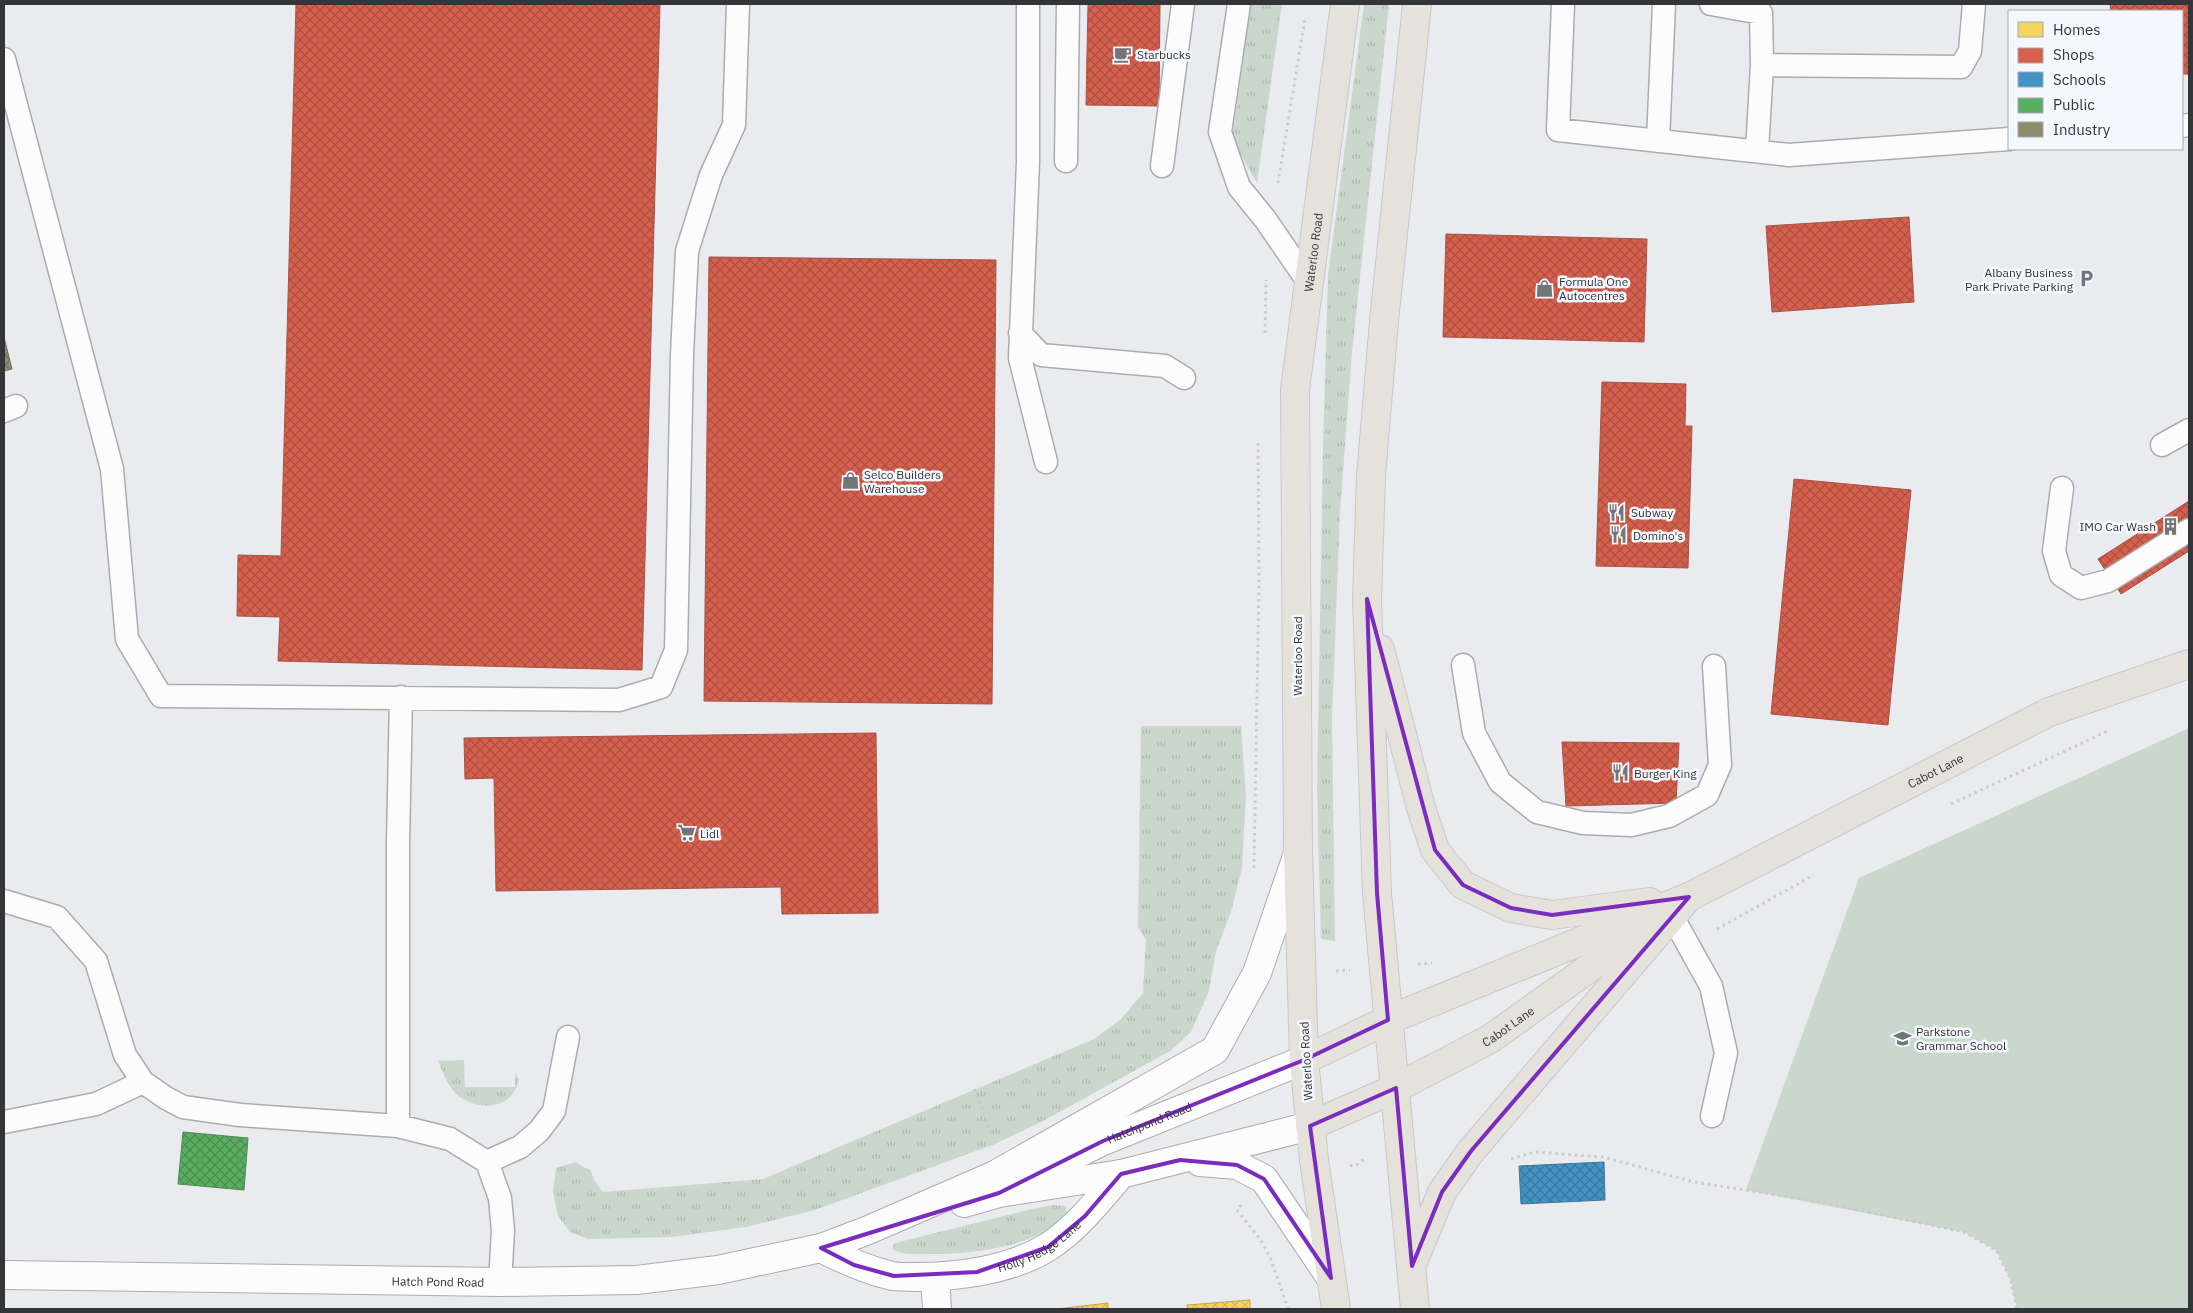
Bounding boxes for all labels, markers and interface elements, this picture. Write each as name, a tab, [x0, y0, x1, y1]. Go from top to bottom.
legend	[2008, 10, 2183, 150]
text: Homes	[2053, 20, 2101, 39]
cafe icon: Starbucks	[1113, 44, 1133, 64]
text: Shops	[2053, 45, 2095, 64]
place label: Starbucks	[1137, 47, 1191, 62]
text: Schools	[2053, 70, 2106, 89]
text: Public	[2053, 95, 2095, 114]
text: Industry	[2053, 120, 2111, 139]
street label: Waterloo Road	[1300, 212, 1325, 293]
place label: Albany Business Park Private Parking	[1965, 265, 2074, 294]
parking icon: Albany Business Park Private Parking	[2077, 269, 2097, 289]
place label: Formula One Autocentres	[1559, 274, 1629, 303]
shop icon: Formula One Autocentres	[1535, 278, 1555, 298]
place label: Selco Builders Warehouse	[864, 467, 941, 496]
shop icon: Selco Builders Warehouse	[840, 471, 860, 491]
restaurant icon: Subway	[1607, 502, 1627, 522]
place label: Subway	[1631, 505, 1673, 520]
building icon: IMO Car Wash	[2160, 516, 2180, 536]
place label: IMO Car Wash	[2079, 519, 2156, 534]
restaurant icon: Domino's	[1609, 525, 1629, 545]
place label: Domino's	[1633, 528, 1683, 543]
street label: Waterloo Road	[1290, 616, 1305, 696]
street label: Cabot Lane	[1905, 750, 1966, 791]
restaurant icon: Burger King	[1610, 763, 1630, 783]
place label: Burger King	[1634, 766, 1697, 781]
supermarket icon: Lidl	[676, 823, 696, 843]
place label: Lidl	[700, 826, 719, 841]
street label: Cabot Lane	[1479, 1002, 1537, 1049]
street label: Waterloo Road	[1296, 1021, 1316, 1101]
place label: Parkstone Grammar School	[1916, 1024, 2006, 1053]
school or university icon: Parkstone Grammar School	[1892, 1028, 1912, 1048]
street label: Hatchpond Road	[1105, 1099, 1194, 1146]
street label: Holly Hedge Lane	[996, 1216, 1084, 1275]
street label: Hatch Pond Road	[391, 1273, 484, 1289]

